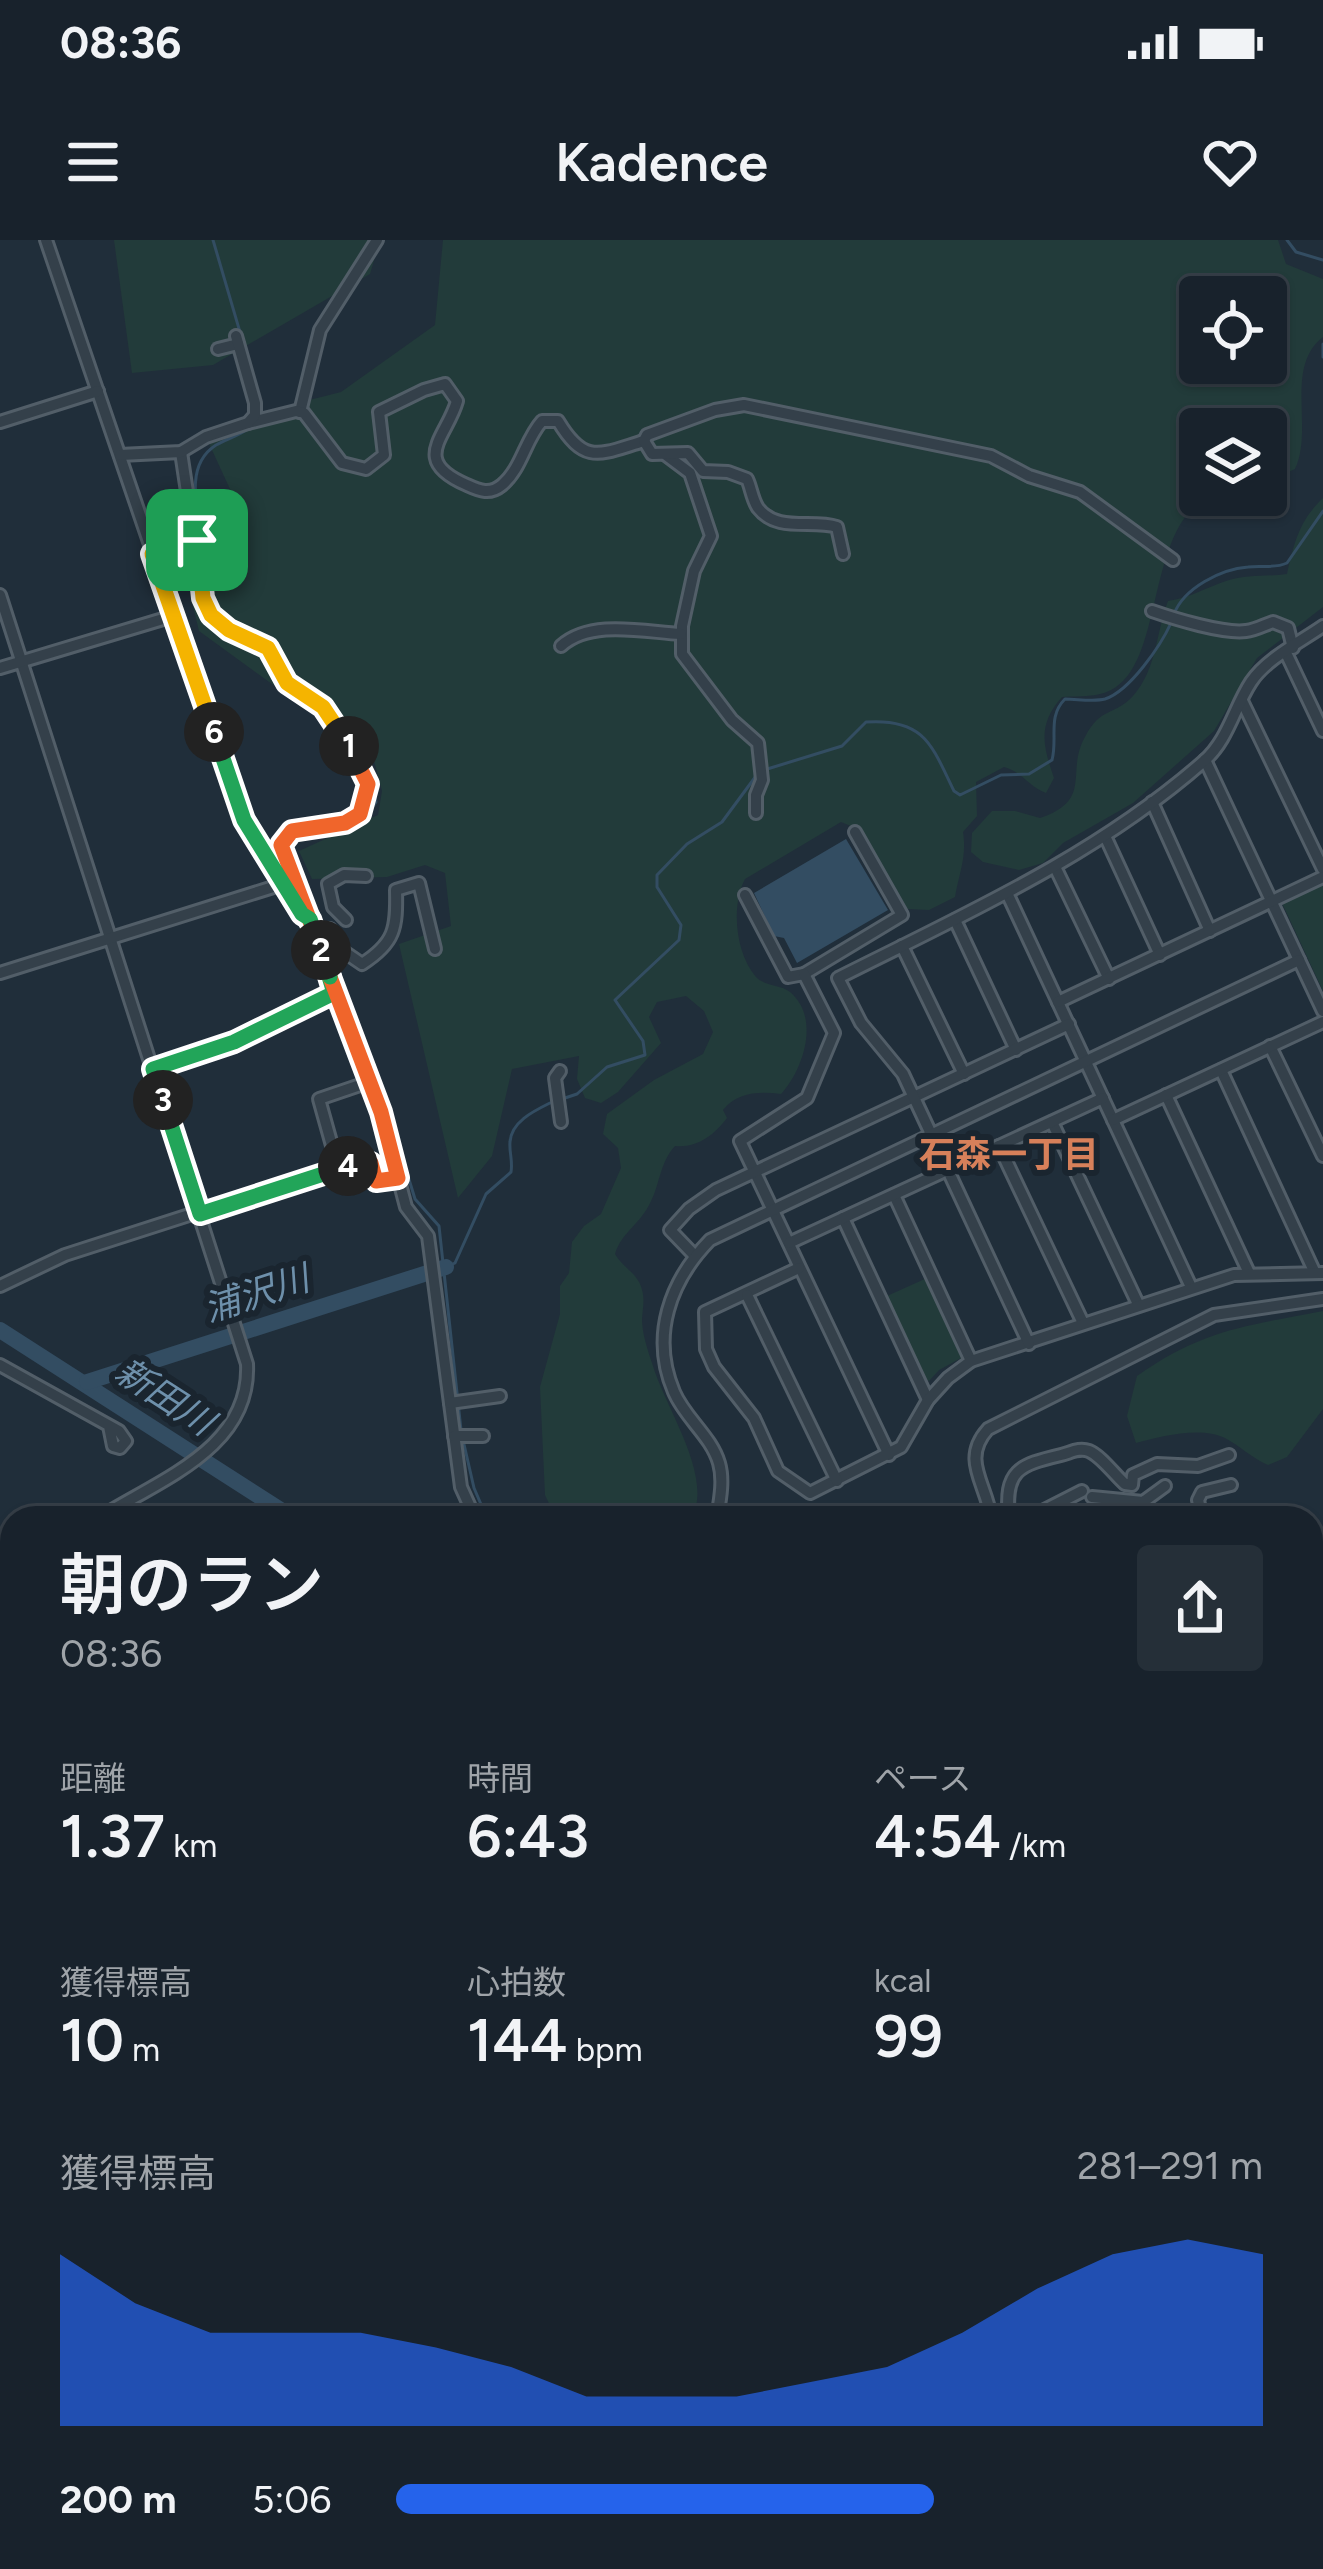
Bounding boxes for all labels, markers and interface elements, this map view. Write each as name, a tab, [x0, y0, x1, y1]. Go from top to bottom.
text: 08:36	[60, 15, 181, 69]
icon: menu	[60, 129, 126, 195]
icon: heart	[1197, 129, 1263, 195]
text: Kadence	[555, 130, 768, 195]
map controls	[1179, 276, 1287, 516]
button: locate	[1179, 276, 1287, 384]
button: layers	[1179, 408, 1287, 516]
pin	[146, 489, 248, 591]
icon: arrive	[164, 507, 230, 573]
pin: 6	[184, 702, 244, 762]
text: 6	[204, 712, 224, 751]
pin: 1	[319, 716, 379, 776]
text: 1	[342, 726, 356, 765]
pin: 2	[291, 920, 351, 980]
text: 2	[311, 930, 331, 969]
pin: 3	[133, 1070, 193, 1130]
text: 3	[154, 1080, 172, 1119]
district label: 石森一丁目	[919, 1133, 1099, 1176]
pin: 4	[318, 1136, 378, 1196]
text: 4	[338, 1146, 358, 1185]
water label: 浦沢川	[198, 1255, 318, 1331]
water label: 新田川	[108, 1349, 225, 1446]
text: 朝のラン	[60, 1545, 324, 1625]
button: share	[1137, 1545, 1263, 1671]
text: 08:36	[60, 1630, 162, 1677]
text: 距離	[60, 1759, 126, 1798]
text: 時間	[467, 1759, 533, 1798]
text: ペース	[874, 1759, 971, 1798]
text: 1.37	[60, 1800, 165, 1872]
text: 6:43	[467, 1800, 589, 1872]
text: 4:54	[874, 1800, 1001, 1872]
text: km	[165, 1826, 217, 1865]
text: /km	[1001, 1826, 1066, 1865]
text: kcal	[874, 1961, 932, 2000]
text: 獲得標高	[60, 1963, 192, 2002]
text: 心拍数	[467, 1963, 566, 2002]
text: 99	[874, 2000, 943, 2072]
text: 10	[60, 2004, 124, 2076]
text: 144	[467, 2004, 568, 2076]
text: m	[124, 2030, 160, 2069]
text: bpm	[568, 2030, 643, 2069]
text: 281–291 m	[1077, 2142, 1263, 2189]
text: 獲得標高	[60, 2150, 216, 2197]
text: 200 m	[60, 2476, 176, 2523]
text: 5:06	[252, 2476, 331, 2523]

